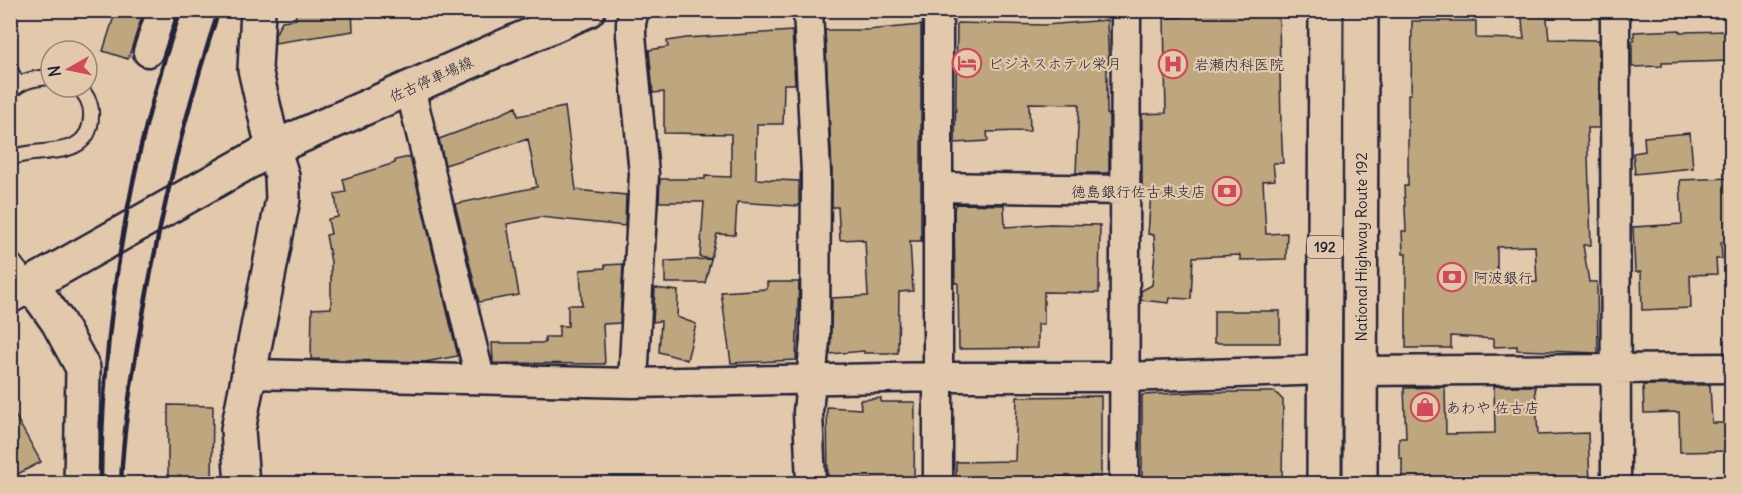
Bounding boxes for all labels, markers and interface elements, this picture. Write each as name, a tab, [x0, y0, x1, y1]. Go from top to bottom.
north arrow	[39, 39, 99, 99]
hotel icon: ビジネスホテル栄月	[951, 47, 983, 79]
hospital icon: 岩瀬内科医院	[1157, 48, 1189, 80]
street label: 佐古停車場線	[386, 52, 476, 106]
place label: ビジネスホテル栄月	[988, 54, 1122, 73]
place label: 岩瀬内科医院	[1194, 55, 1284, 74]
text: N	[43, 64, 65, 78]
street label: National Highway Route 192	[1352, 152, 1371, 342]
bank icon: 徳島銀行佐古東支店	[1211, 175, 1243, 207]
place label: 徳島銀行佐古東支店	[1071, 182, 1206, 201]
road number: 192	[1307, 236, 1343, 258]
bank icon: 阿波銀行	[1436, 261, 1468, 293]
place label: 阿波銀行	[1473, 268, 1533, 287]
shop icon: あわや 佐古店	[1409, 391, 1441, 423]
place label: あわや 佐古店	[1446, 398, 1540, 417]

